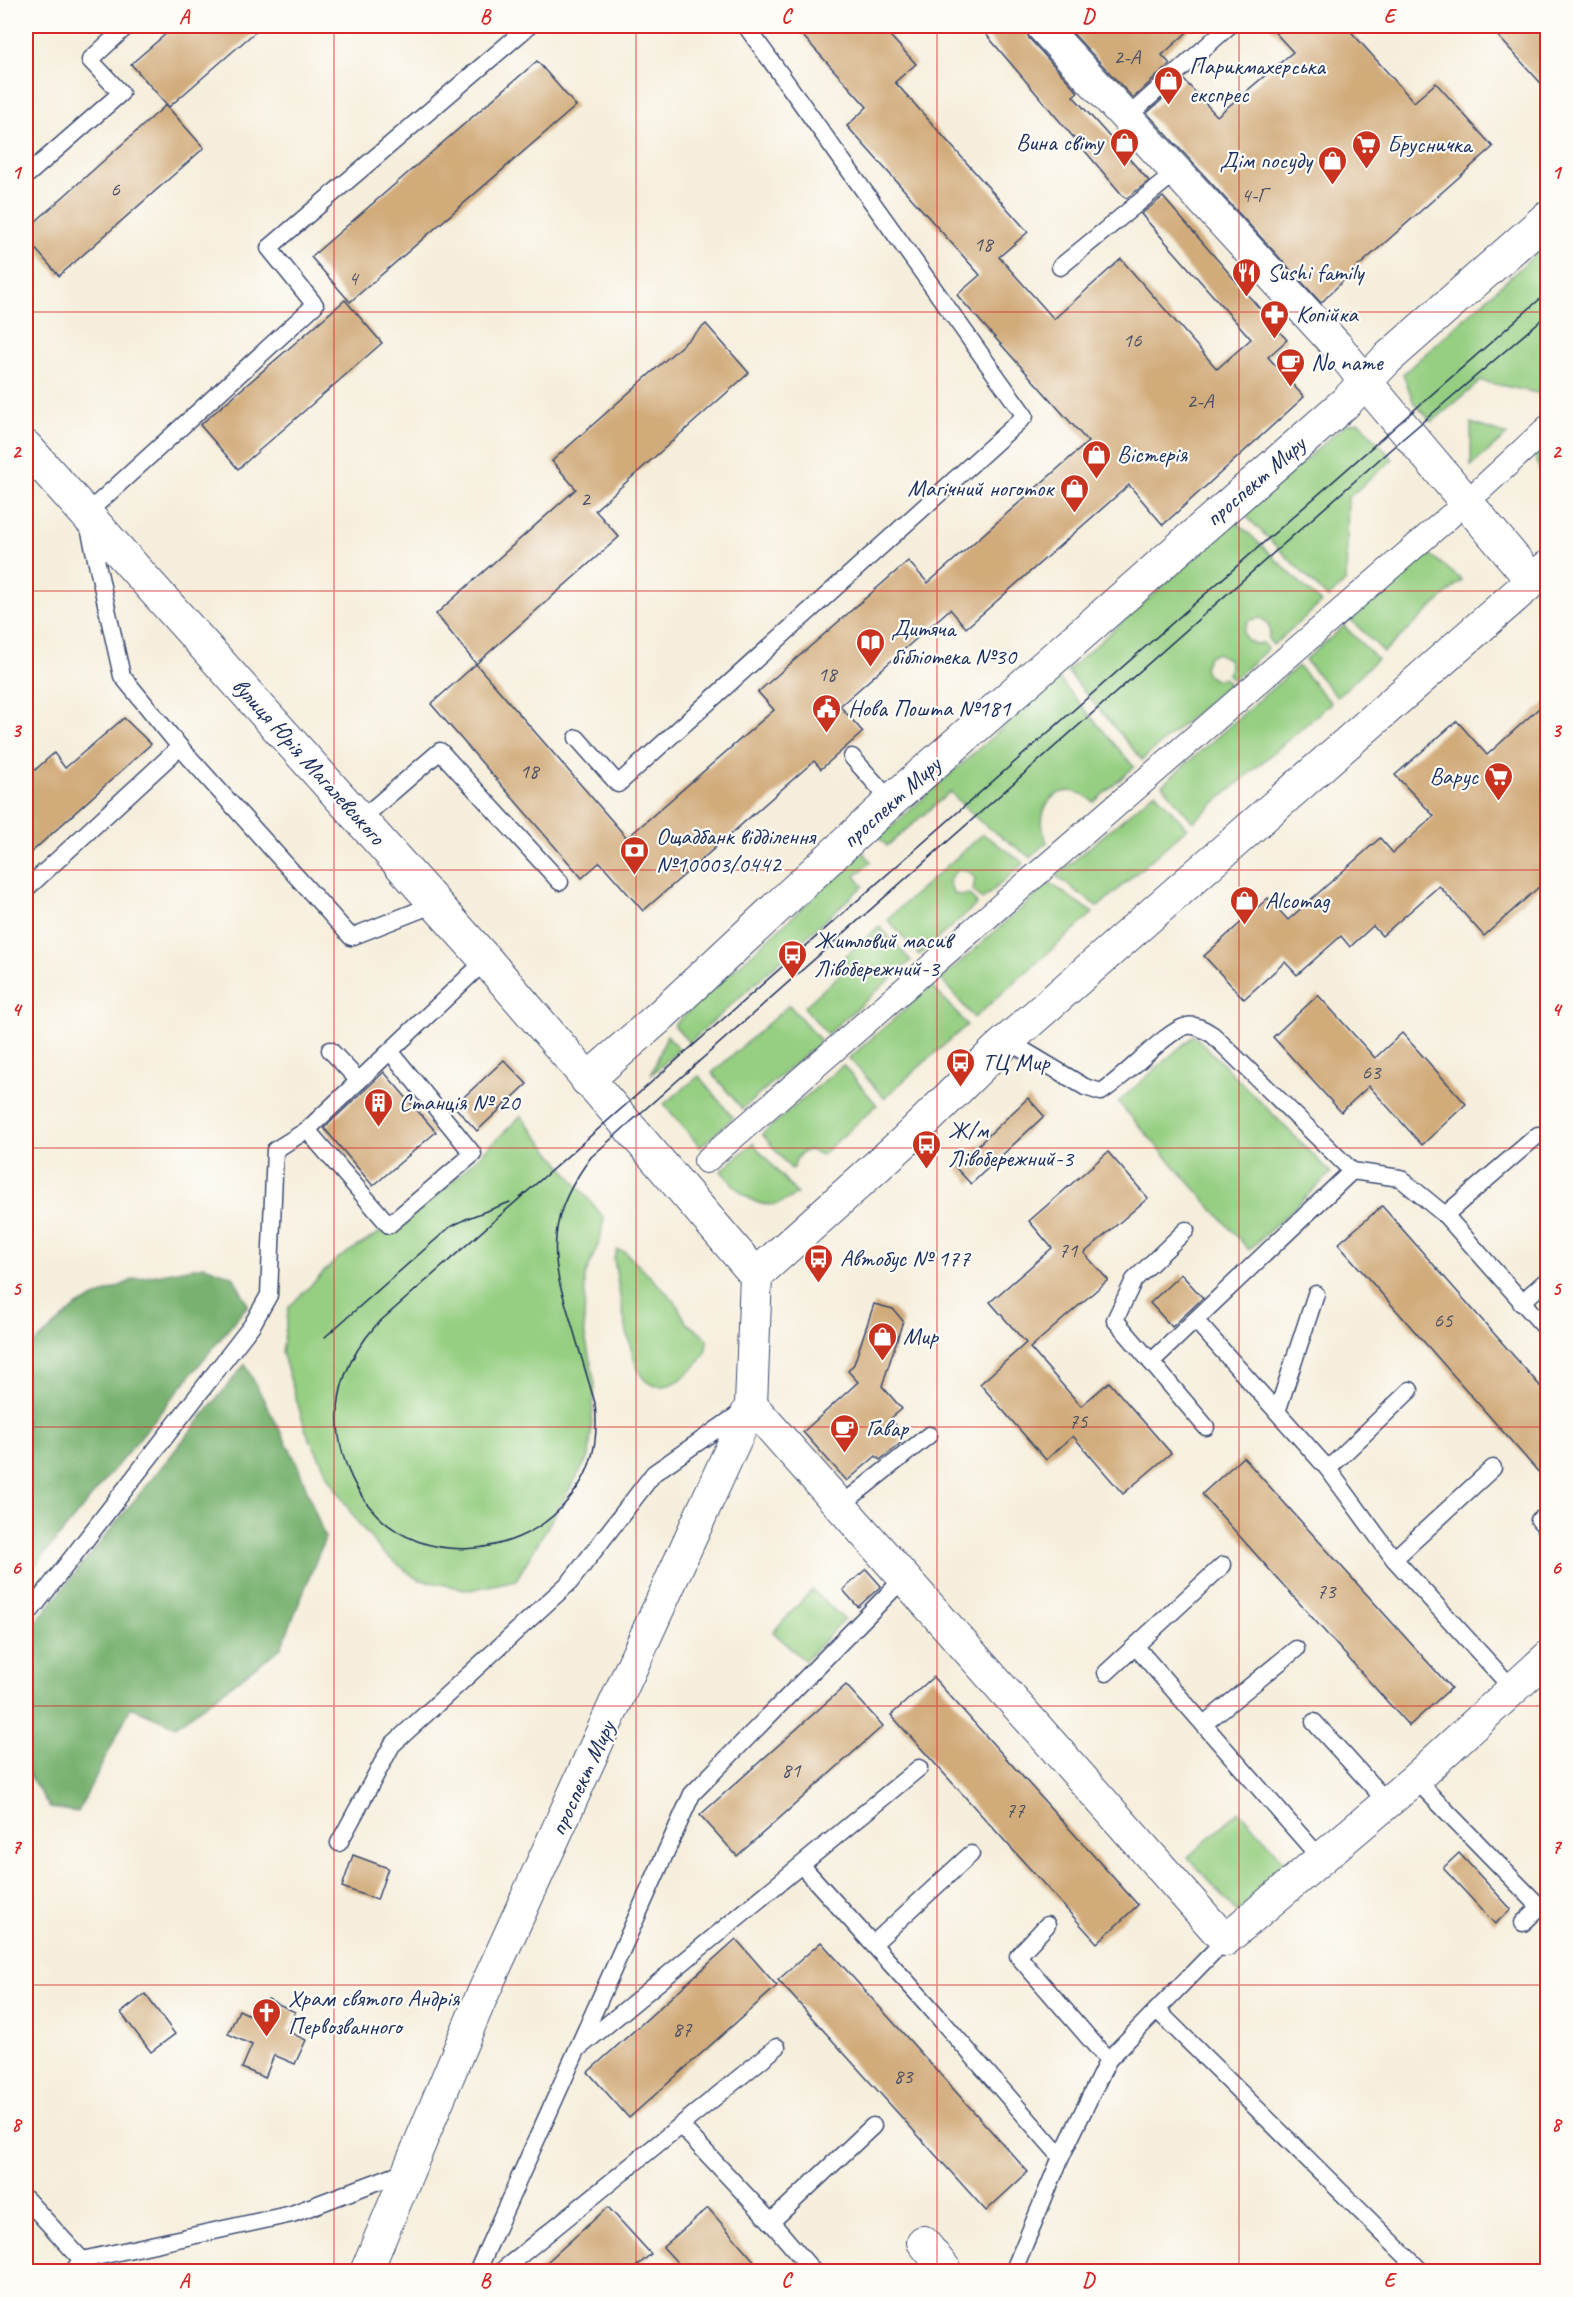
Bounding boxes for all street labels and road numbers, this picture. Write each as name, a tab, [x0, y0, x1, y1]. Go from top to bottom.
street label: проспект Миру	[1199, 428, 1313, 533]
street label: вулиця Юрія Магалевського	[226, 671, 393, 852]
street label: проспект Миру	[835, 748, 948, 854]
street label: проспект Миру	[542, 1714, 622, 1840]

